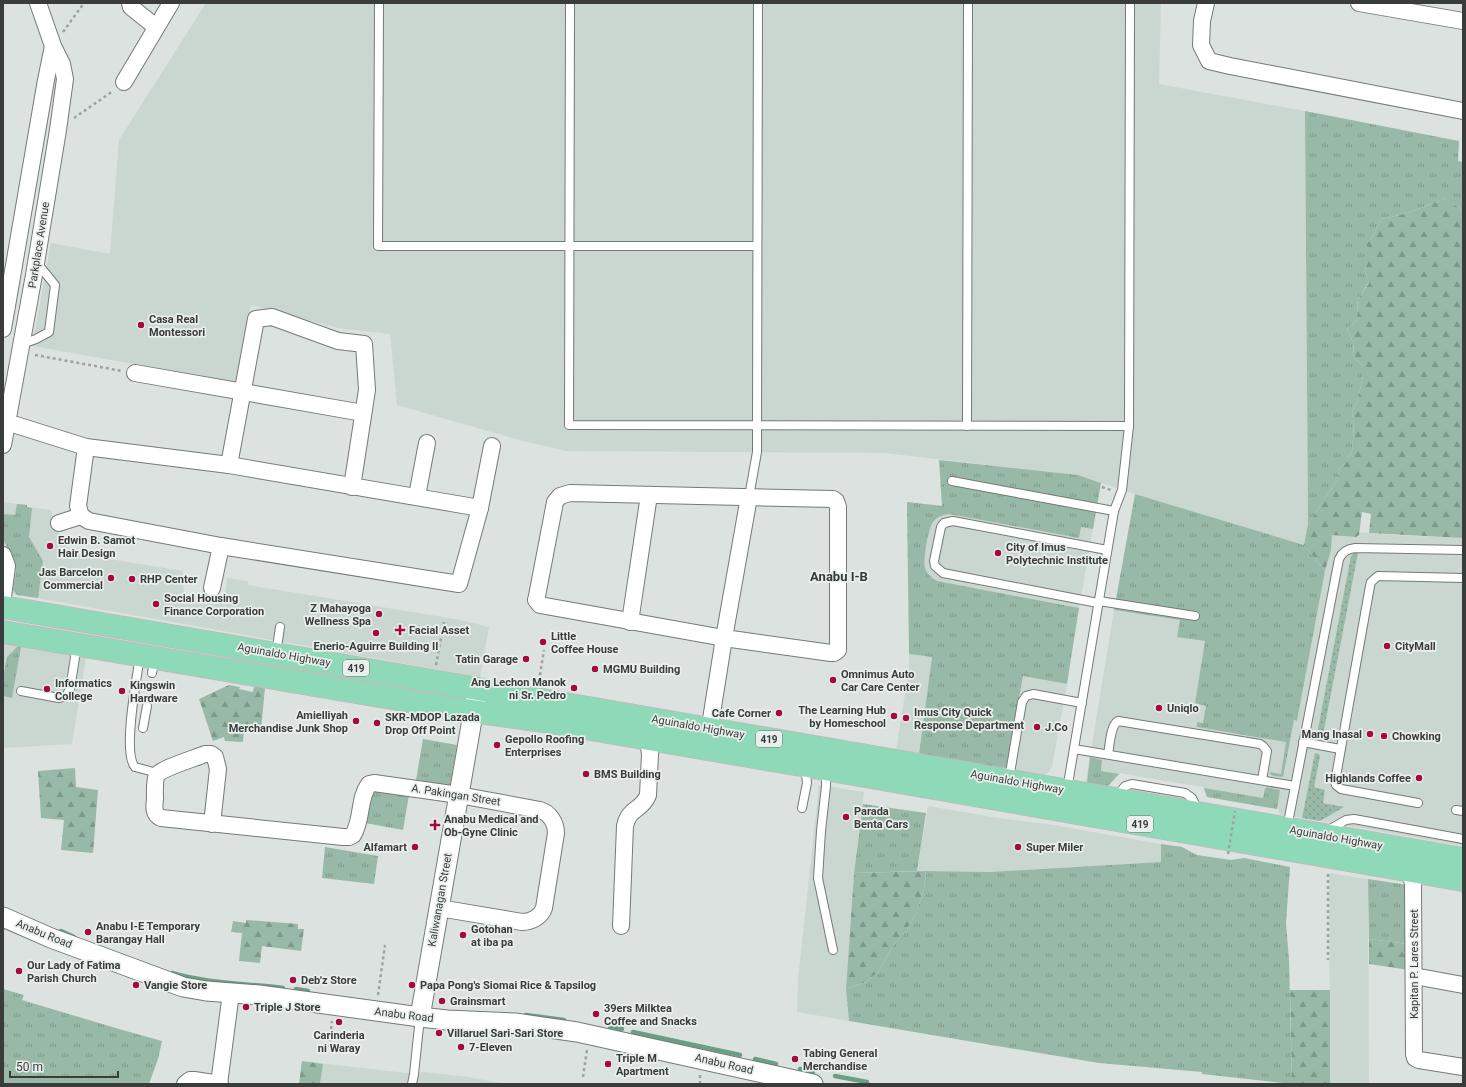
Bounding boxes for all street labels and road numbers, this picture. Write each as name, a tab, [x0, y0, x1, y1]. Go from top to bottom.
street label: Parkplace Avenue	[26, 201, 52, 289]
street label: Aguinaldo Highway	[237, 640, 332, 670]
road number: 419	[343, 660, 369, 676]
street label: Aguinaldo Highway	[651, 712, 746, 742]
road number: 419	[756, 731, 782, 747]
street label: Aguinaldo Highway	[970, 767, 1065, 797]
street label: A. Pakingan Street	[411, 782, 502, 809]
road number: 419	[1127, 816, 1153, 832]
street label: Aguinaldo Highway	[1289, 823, 1384, 853]
street label: Kaliwanagan Street	[425, 852, 455, 948]
street label: Kapitan P. Lares Street	[1408, 909, 1421, 1019]
street label: Anabu Road	[14, 917, 74, 951]
street label: Anabu Road	[374, 1005, 434, 1025]
street label: Anabu Road	[694, 1051, 754, 1077]

